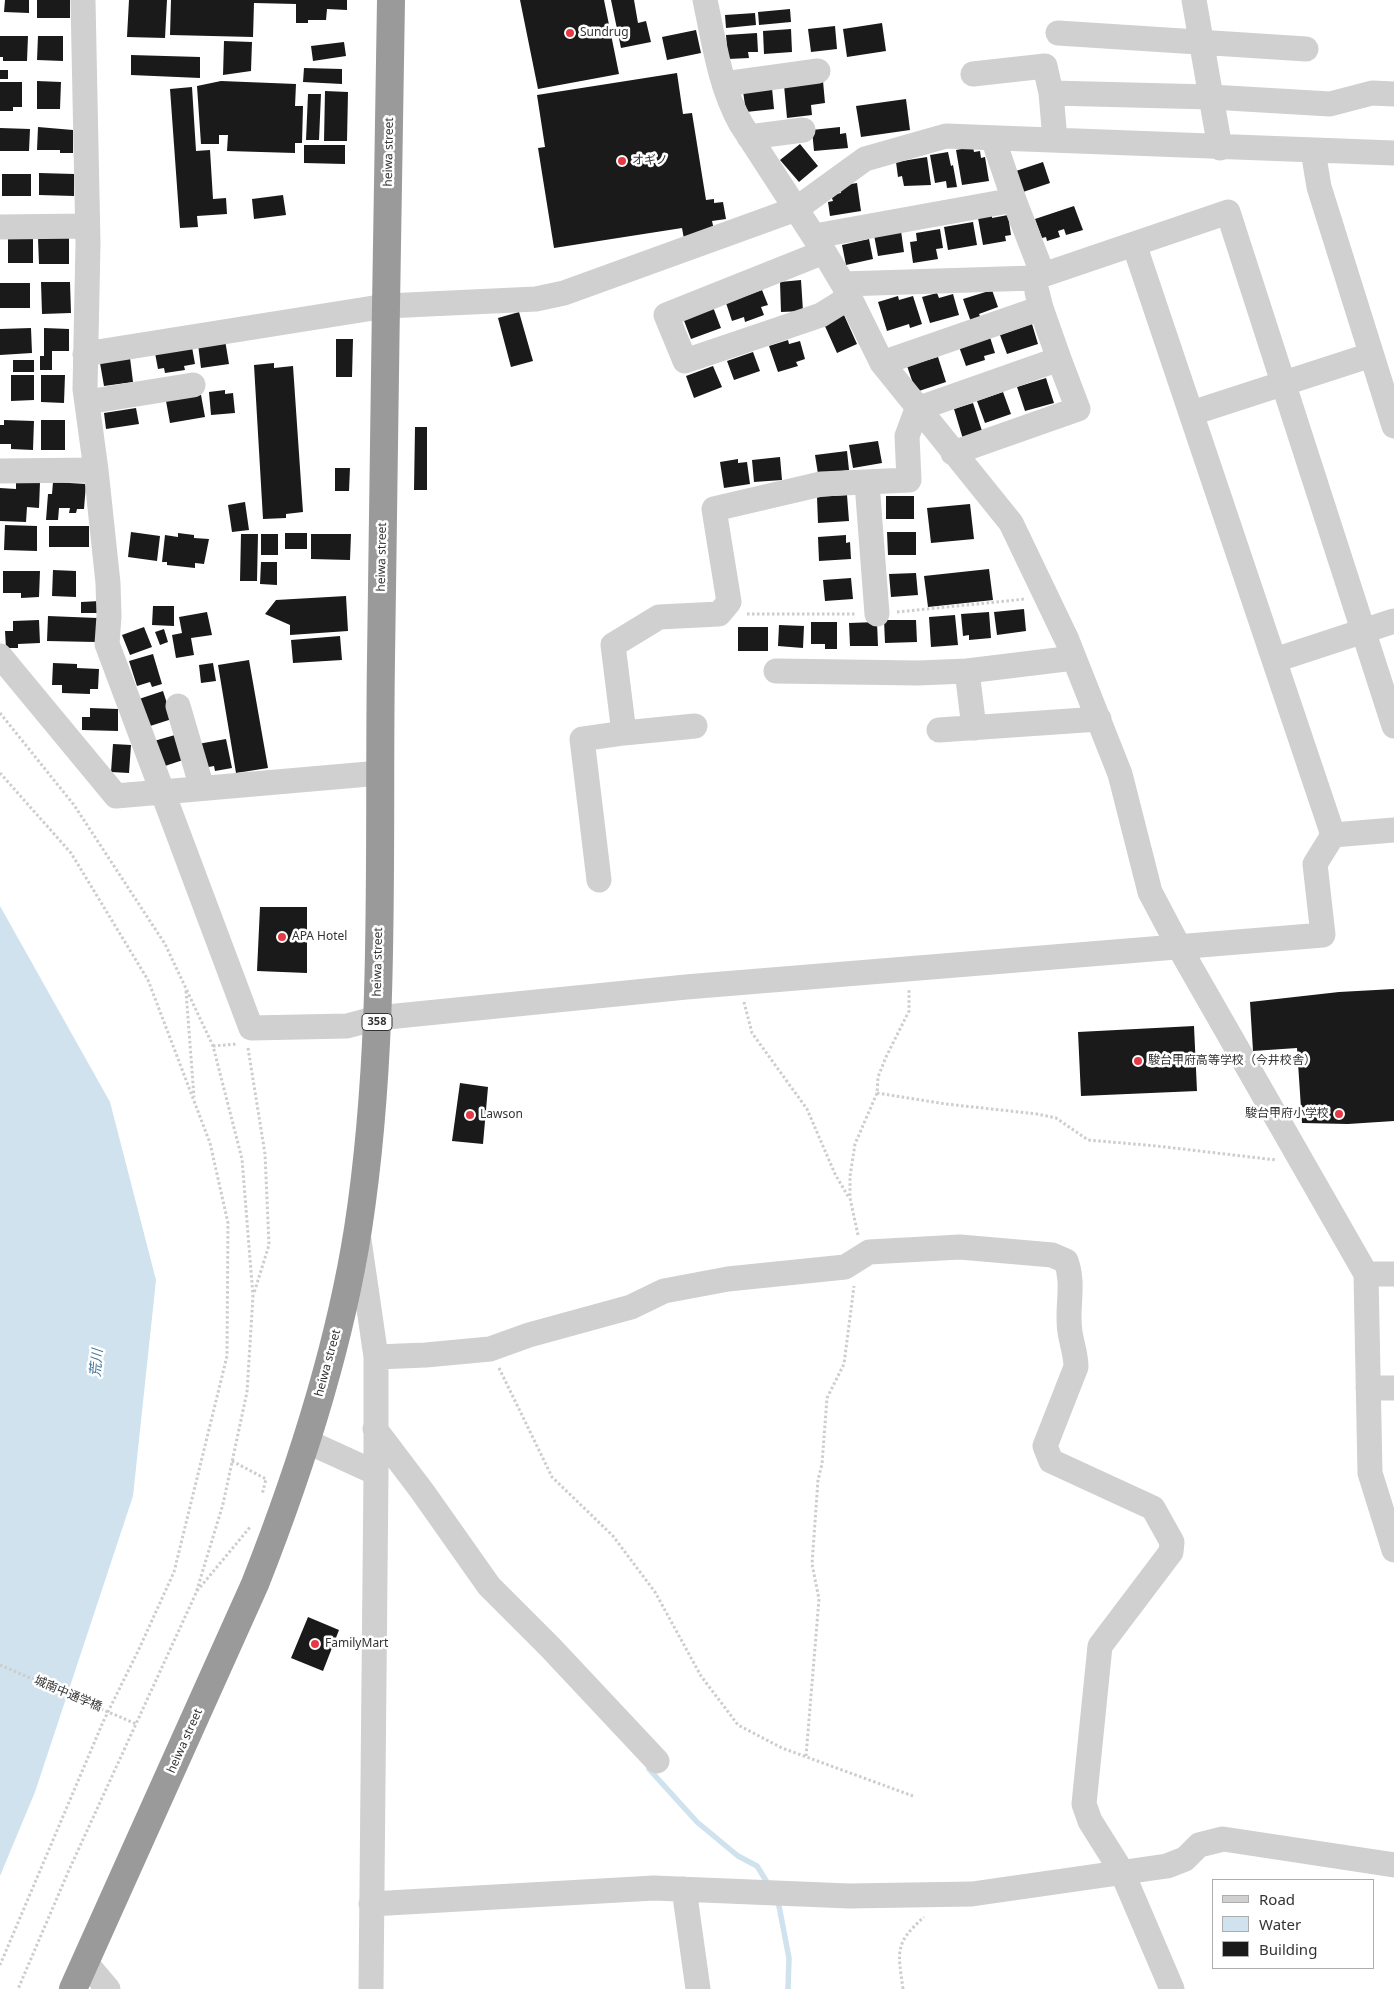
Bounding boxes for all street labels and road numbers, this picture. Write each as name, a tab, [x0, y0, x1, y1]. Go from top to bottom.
street label: heiwa street	[381, 117, 397, 187]
street label: heiwa street	[374, 522, 390, 592]
street label: heiwa street	[370, 927, 386, 997]
road number: 358	[362, 1014, 392, 1030]
street label: heiwa street	[312, 1328, 344, 1398]
street label: 城南中通学橋	[32, 1673, 104, 1715]
street label: heiwa street	[164, 1706, 206, 1776]

